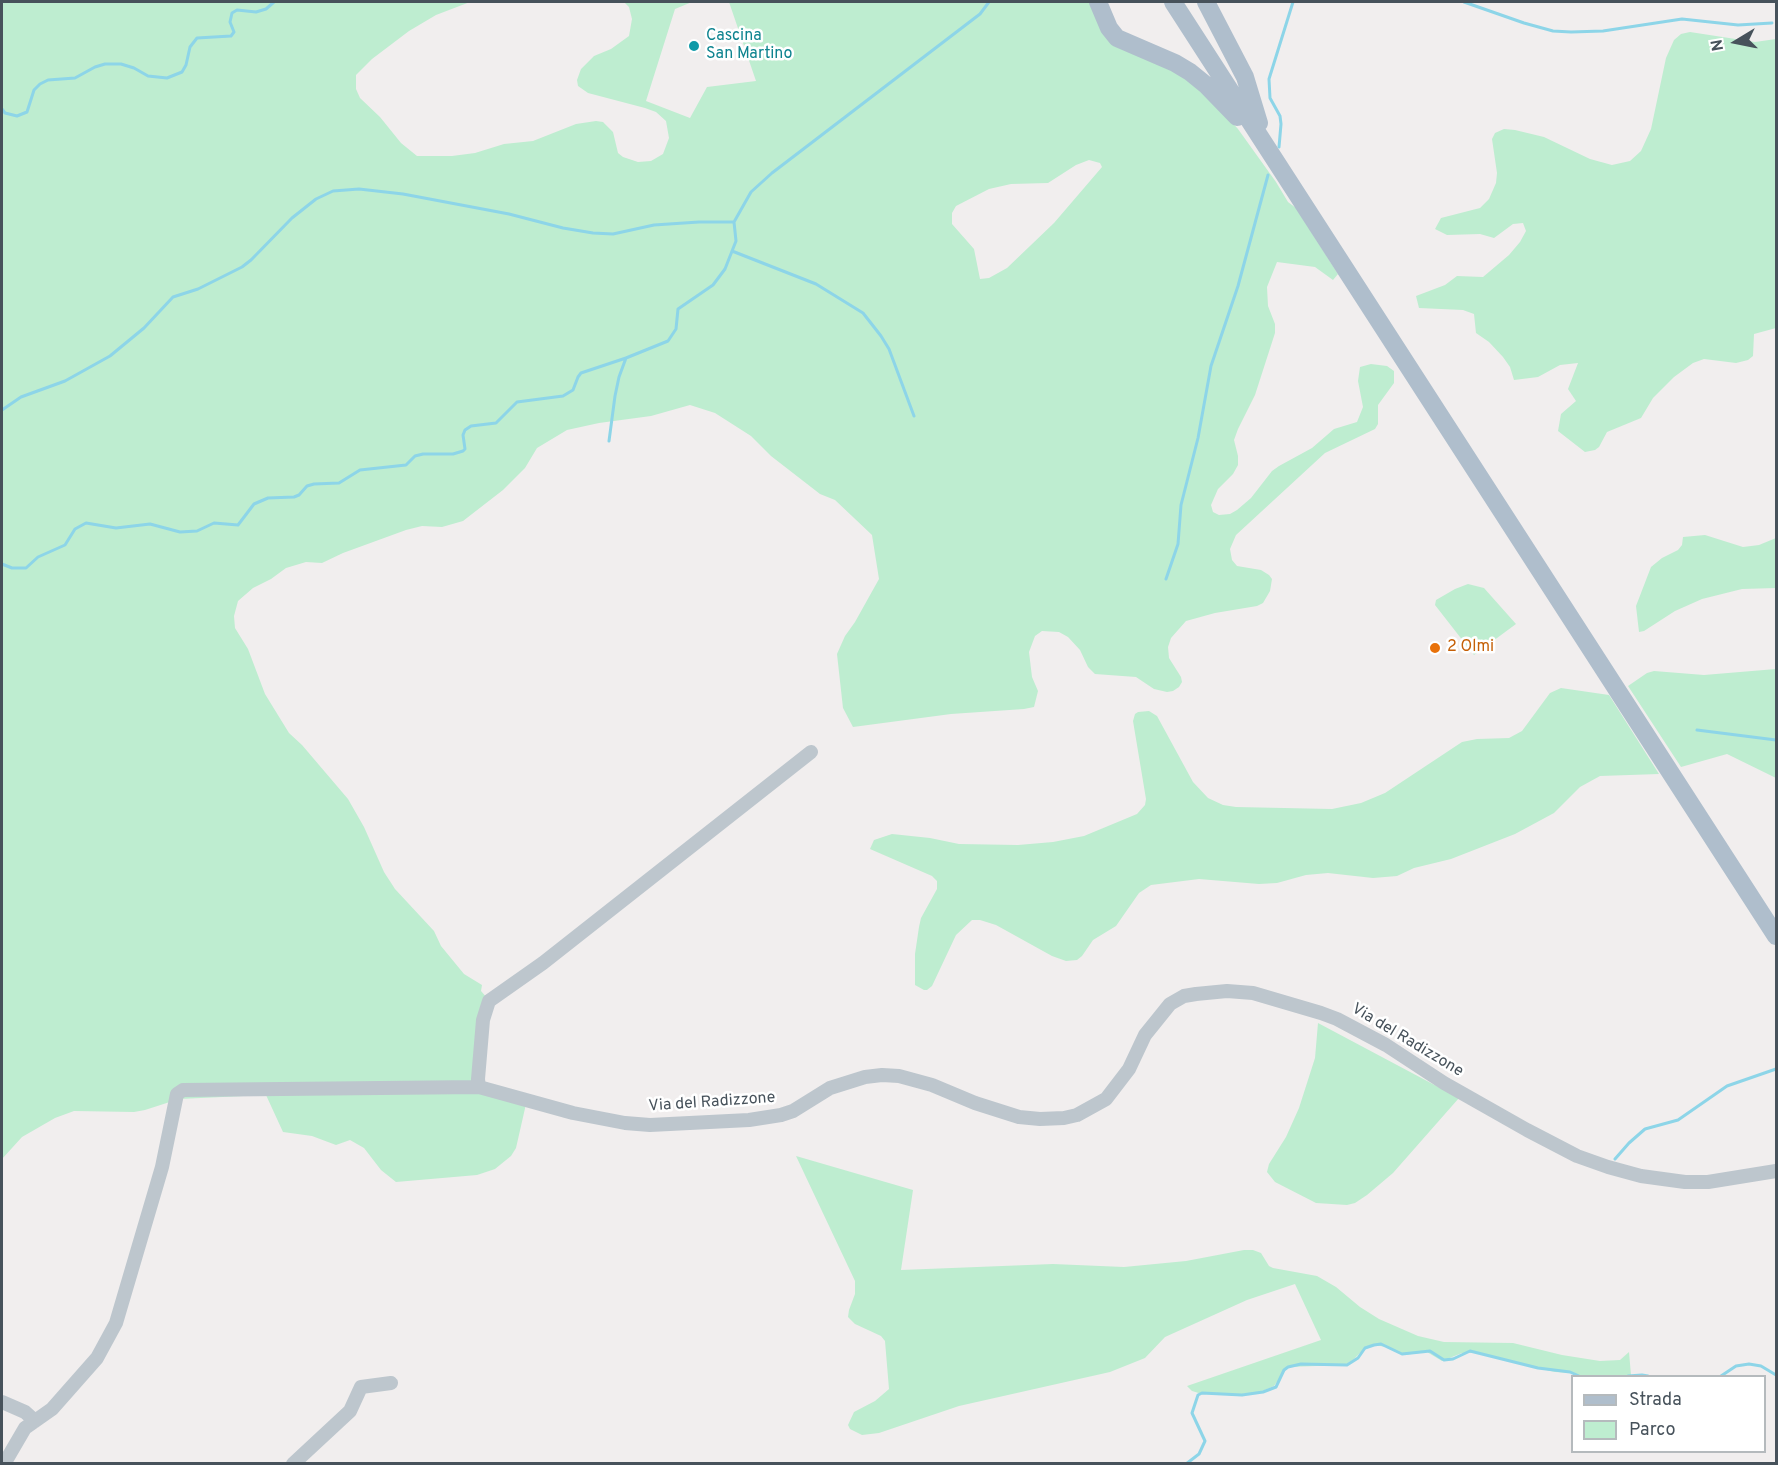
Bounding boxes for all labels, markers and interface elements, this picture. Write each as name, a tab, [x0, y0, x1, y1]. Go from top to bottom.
north arrow	[1706, 12, 1766, 72]
place label: Cascina San Martino	[706, 27, 792, 65]
text: N	[1707, 38, 1729, 53]
marker: Cascina San Martino	[687, 39, 701, 53]
place label: 2 Olmi	[1447, 638, 1494, 658]
marker: 2 Olmi	[1428, 641, 1442, 655]
street label: Via del Radizzone	[1348, 1000, 1466, 1082]
street label: Via del Radizzone	[648, 1089, 776, 1117]
legend	[1571, 1375, 1766, 1453]
text: Strada	[1629, 1389, 1682, 1412]
text: Parco	[1629, 1419, 1675, 1442]

